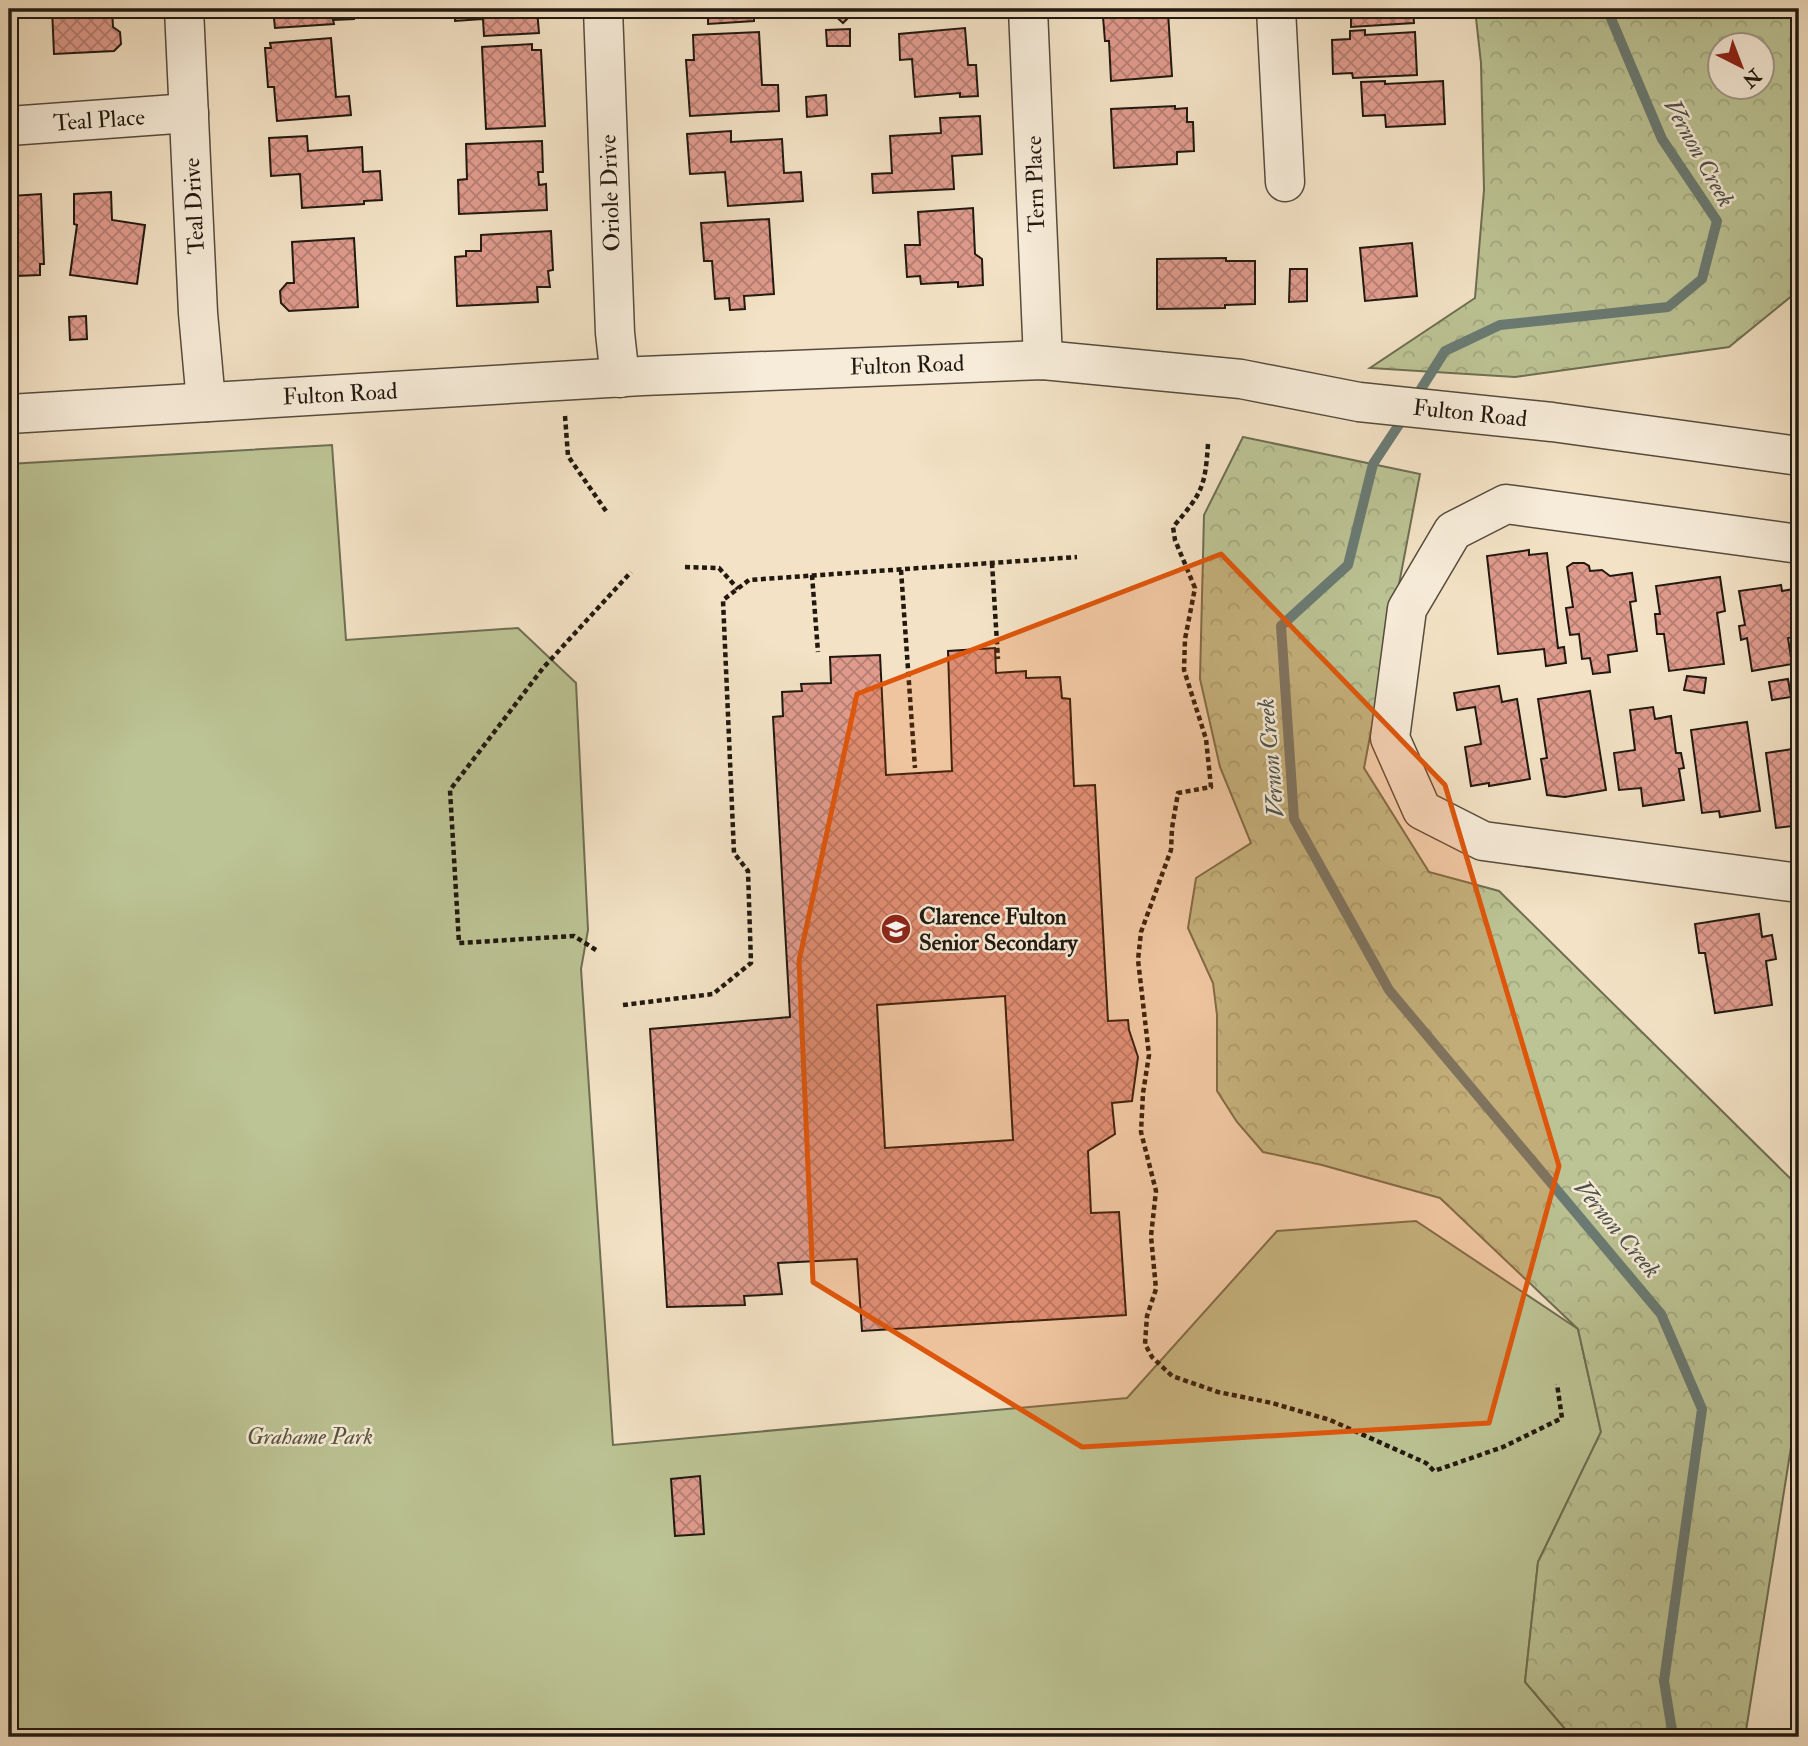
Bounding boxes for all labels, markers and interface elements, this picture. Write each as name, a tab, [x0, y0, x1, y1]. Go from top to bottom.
north arrow	[1706, 32, 1776, 102]
text: N	[1737, 63, 1767, 93]
water label: Vernon Creek	[1657, 93, 1741, 213]
street label: Teal Place	[52, 102, 146, 138]
street label: Oriole Drive	[593, 134, 627, 252]
street label: Tern Place	[1019, 135, 1051, 233]
street label: Teal Drive	[177, 157, 211, 255]
street label: Fulton Road	[849, 349, 965, 381]
street label: Fulton Road	[282, 377, 398, 411]
street label: Fulton Road	[1411, 393, 1529, 433]
water label: Vernon Creek	[1250, 697, 1292, 819]
place label: Clarence Fulton Senior Secondary	[919, 902, 1079, 958]
school or university icon: Clarence Fulton Senior Secondary	[879, 912, 913, 946]
water label: Vernon Creek	[1567, 1173, 1667, 1285]
park label: Grahame Park	[247, 1422, 373, 1451]

